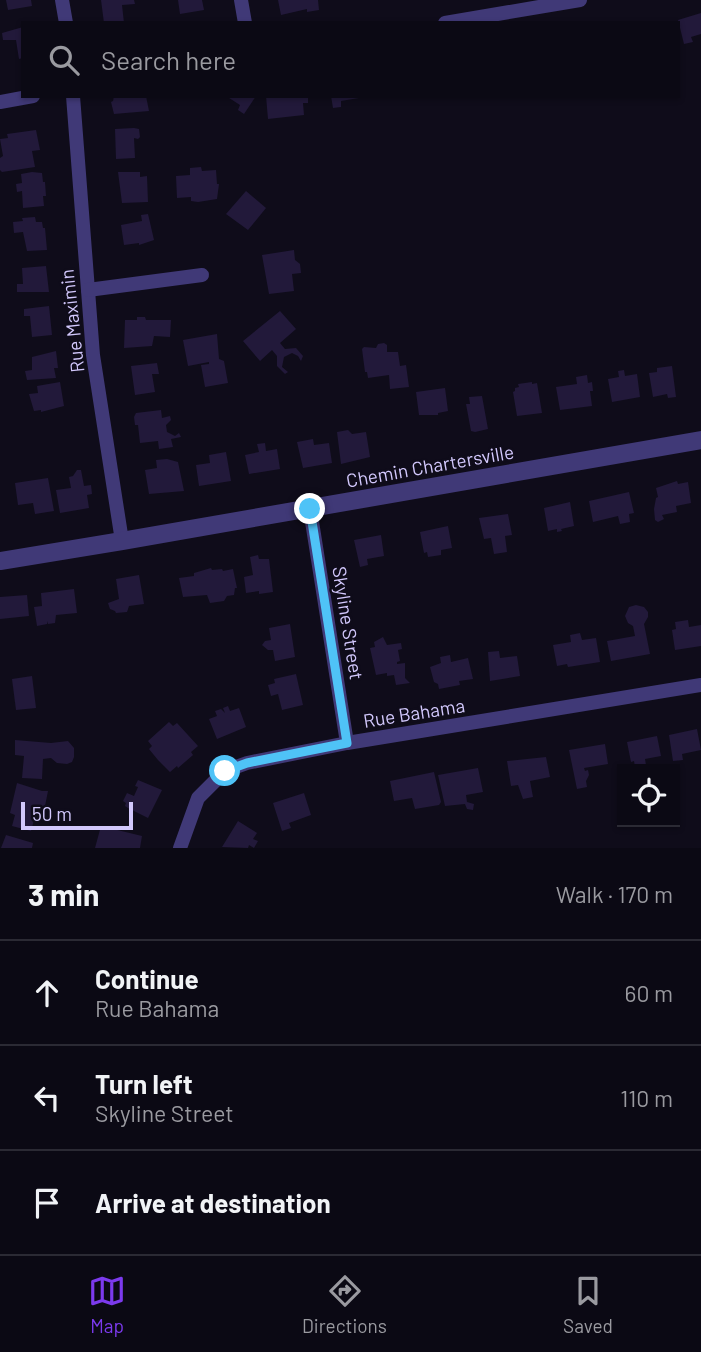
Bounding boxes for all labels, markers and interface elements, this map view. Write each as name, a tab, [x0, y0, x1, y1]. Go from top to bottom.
search box	[21, 21, 680, 98]
icon: search	[45, 41, 83, 79]
text: Search here	[101, 44, 236, 75]
street label: Rue Maximin	[55, 268, 88, 374]
street label: Chemin Chartersville	[344, 439, 516, 492]
route end	[294, 493, 325, 524]
street label: Skyline Street	[328, 565, 369, 681]
street label: Rue Bahama	[361, 693, 466, 732]
route start	[209, 755, 240, 786]
map controls	[617, 764, 680, 827]
button: locate	[617, 764, 680, 827]
scale bar	[21, 799, 133, 831]
text: 50 m	[32, 802, 72, 825]
text: 3 min	[28, 876, 99, 912]
text: Walk · 170 m	[556, 880, 673, 908]
text: Continue	[95, 963, 199, 994]
icon: ahead	[28, 974, 66, 1012]
text: 60 m	[625, 979, 673, 1007]
text: Rue Bahama	[95, 994, 219, 1022]
text: Turn left	[95, 1068, 193, 1099]
icon: left	[28, 1079, 66, 1117]
text: 110 m	[620, 1084, 673, 1112]
text: Skyline Street	[95, 1099, 234, 1127]
icon: arrive	[28, 1184, 66, 1222]
text: Arrive at destination	[95, 1187, 331, 1218]
tab: Map	[88, 1272, 126, 1337]
tab: Directions	[302, 1272, 387, 1337]
tab: Saved	[563, 1272, 613, 1337]

